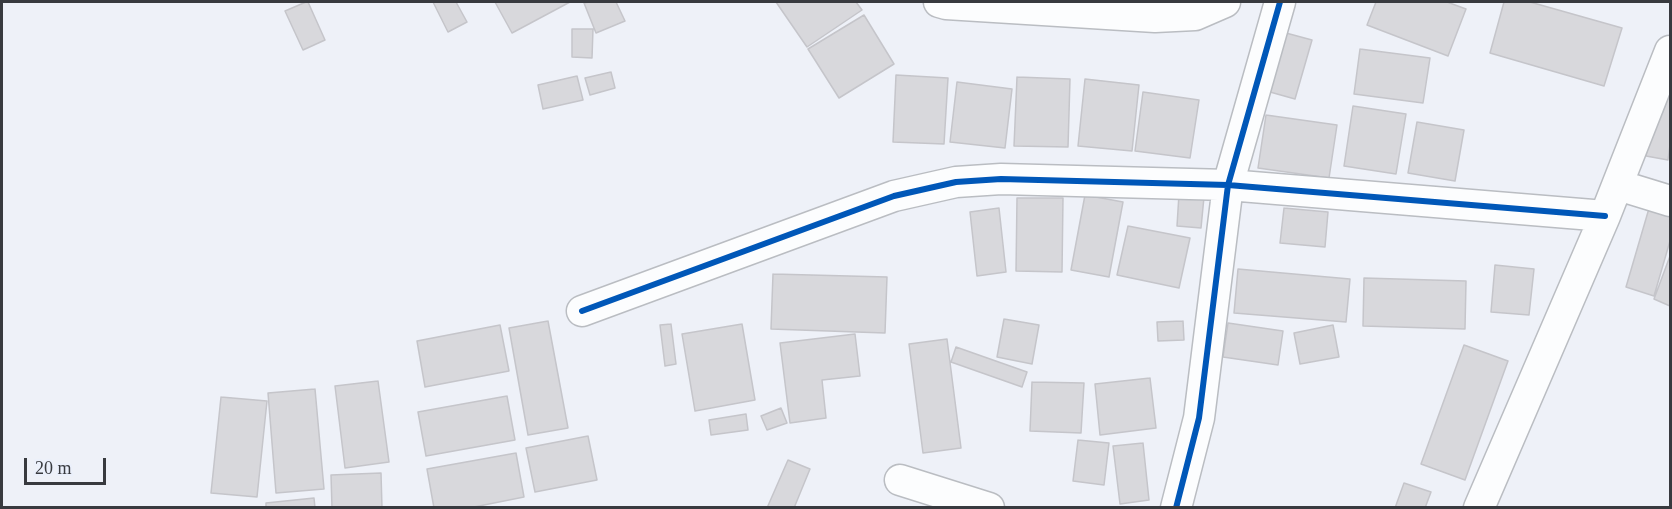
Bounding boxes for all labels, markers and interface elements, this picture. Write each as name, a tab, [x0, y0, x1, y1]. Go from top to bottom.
scale bar	[27, 446, 110, 484]
text: 20 m	[35, 458, 72, 478]

